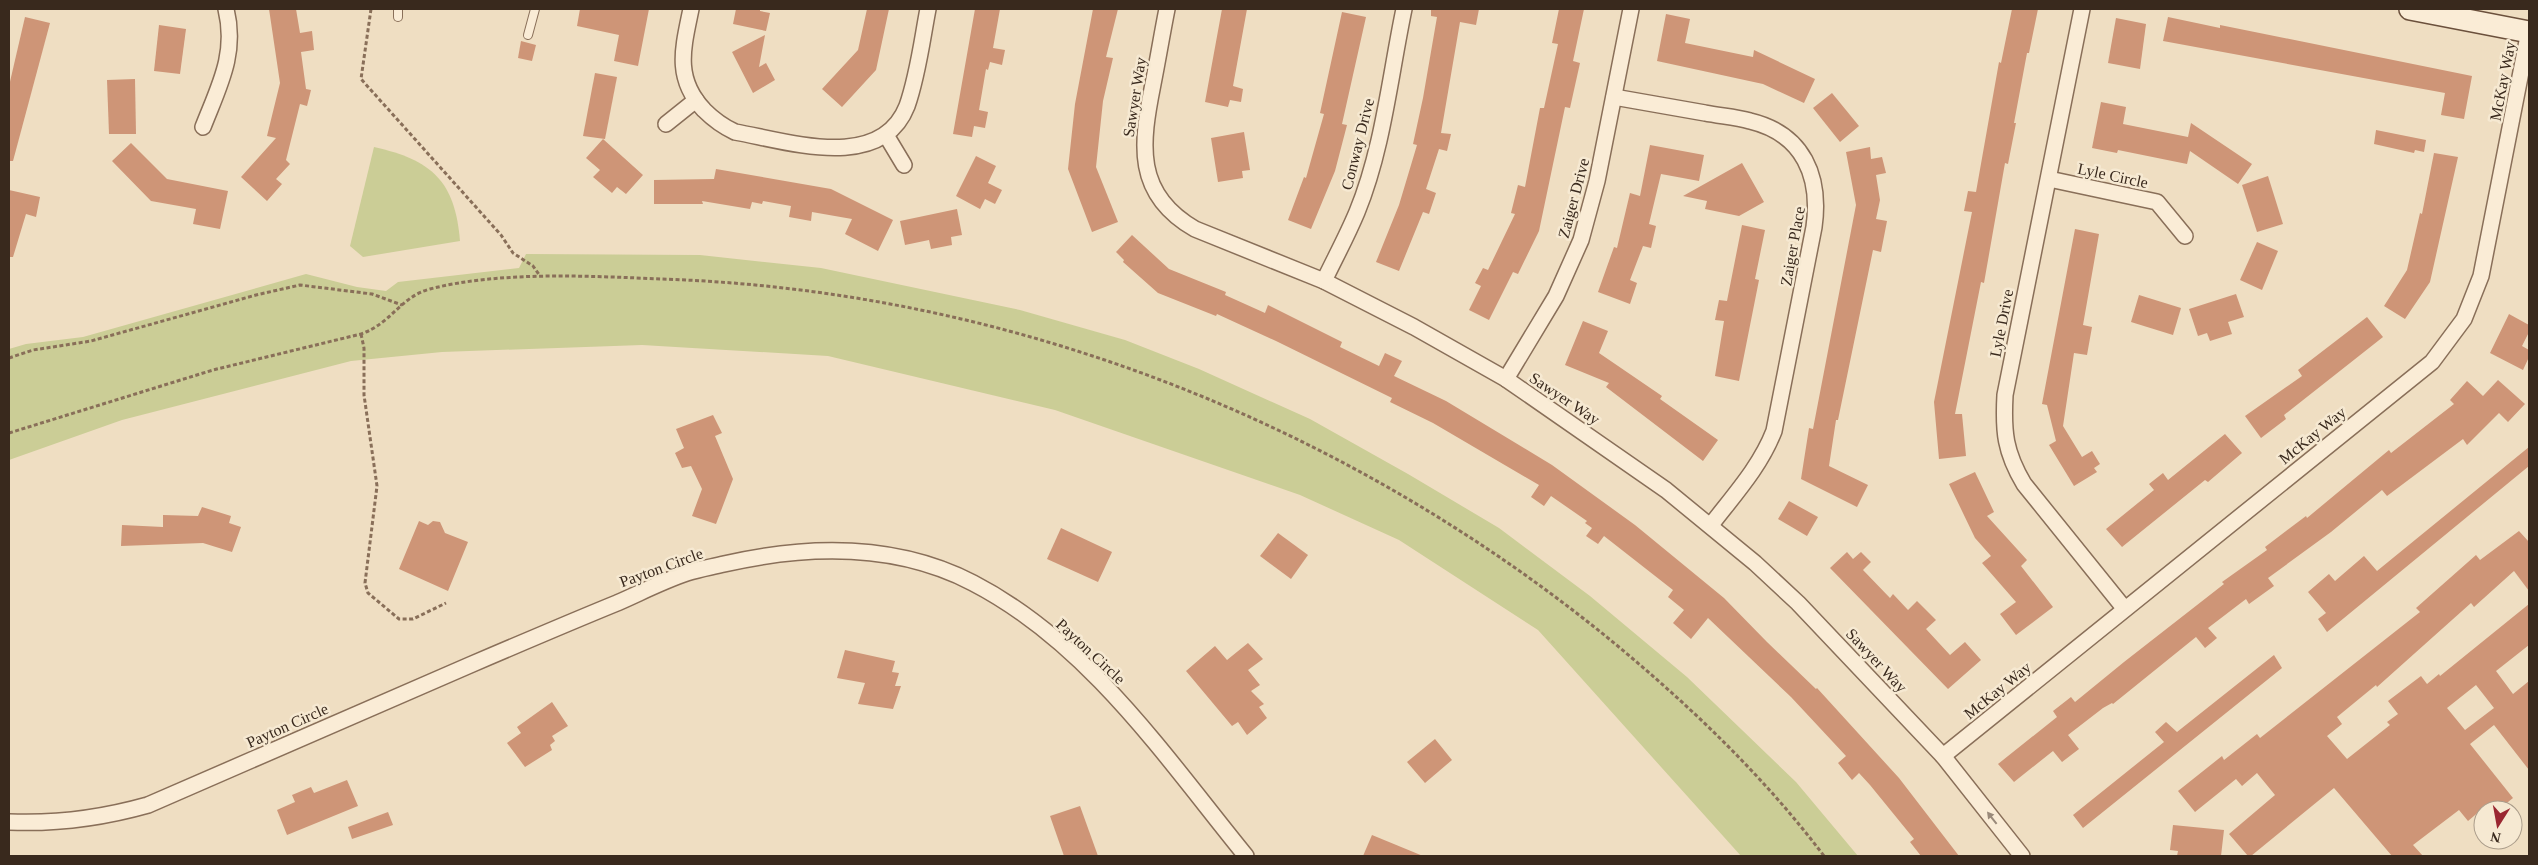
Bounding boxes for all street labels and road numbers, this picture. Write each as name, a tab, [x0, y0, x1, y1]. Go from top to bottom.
street label: McKay Way	[2486, 40, 2520, 122]
street label: Sawyer Way	[1120, 56, 1150, 138]
street label: Conway Drive	[1338, 97, 1378, 192]
street label: Zaiger Drive	[1555, 156, 1593, 240]
street label: Lyle Circle	[2076, 160, 2150, 192]
street label: Zaiger Place	[1777, 205, 1809, 287]
street label: Lyle Drive	[1987, 288, 2017, 359]
street label: Sawyer Way	[1526, 369, 1603, 429]
street label: McKay Way	[2276, 403, 2350, 468]
street label: Payton Circle	[617, 545, 706, 591]
street label: Payton Circle	[1052, 615, 1128, 688]
street label: Sawyer Way	[1842, 625, 1910, 696]
street label: McKay Way	[1961, 658, 2035, 723]
street label: Payton Circle	[244, 700, 331, 752]

